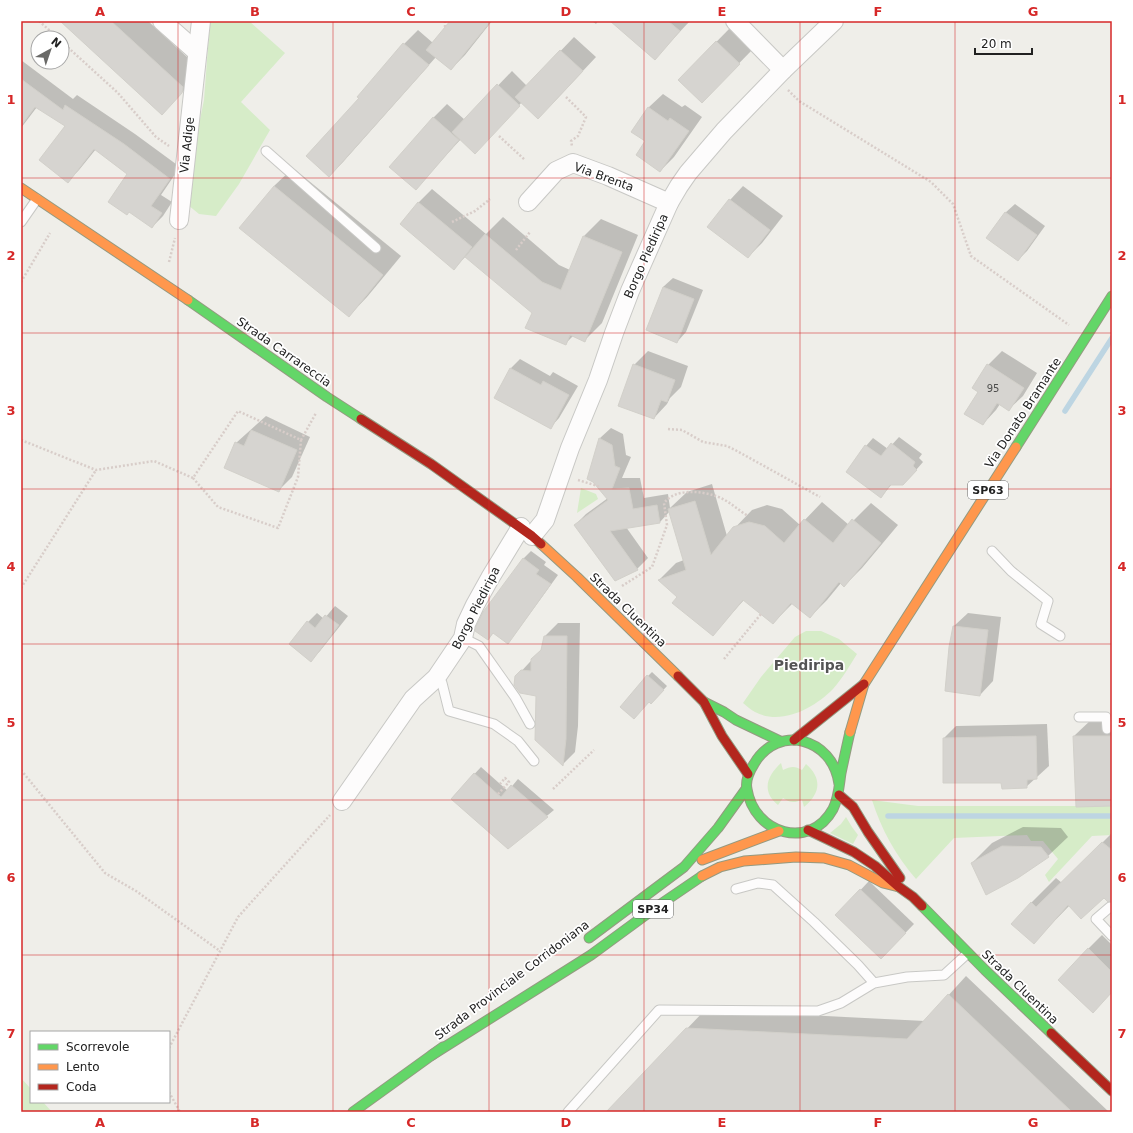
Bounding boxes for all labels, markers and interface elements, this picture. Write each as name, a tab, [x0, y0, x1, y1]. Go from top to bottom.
text: A	[95, 4, 105, 19]
text: B	[250, 4, 260, 19]
text: C	[406, 4, 416, 19]
text: D	[561, 4, 572, 19]
text: E	[718, 4, 726, 19]
text: F	[874, 4, 882, 19]
text: G	[1028, 4, 1038, 19]
north arrow	[30, 30, 70, 70]
scale bar	[975, 30, 1032, 56]
text: N	[48, 35, 64, 51]
text: 20 m	[981, 37, 1012, 51]
text: 1	[6, 92, 16, 107]
text: 1	[1117, 92, 1127, 107]
street label: Via Adige	[177, 116, 197, 174]
street label: Via Brenta	[572, 160, 636, 194]
street label: Borgo Piediripa	[621, 212, 671, 300]
text: 2	[6, 248, 16, 263]
text: 2	[1117, 248, 1127, 263]
street label: Strada Carrareccia	[234, 314, 334, 390]
street label: Via Donato Bramante	[982, 355, 1064, 471]
house number: 95	[987, 383, 999, 394]
text: 3	[6, 403, 16, 418]
text: 3	[1117, 403, 1127, 418]
road number: SP63	[968, 481, 1008, 499]
text: 4	[6, 559, 16, 574]
text: 4	[1117, 559, 1127, 574]
street label: Borgo Piediripa	[449, 564, 503, 652]
street label: Strada Cluentina	[587, 570, 669, 650]
district label: Piediripa	[774, 657, 844, 673]
text: 5	[6, 715, 16, 730]
text: 5	[1117, 715, 1127, 730]
text: 6	[6, 870, 16, 885]
text: 6	[1117, 870, 1127, 885]
road number: SP34	[633, 900, 673, 918]
street label: Strada Provinciale Corridoniana	[432, 917, 592, 1043]
street label: Strada Cluentina	[979, 947, 1061, 1027]
text: 7	[6, 1026, 16, 1041]
text: 7	[1117, 1026, 1127, 1041]
legend	[30, 1031, 170, 1103]
text: Scorrevole	[66, 1040, 130, 1054]
text: Lento	[66, 1060, 100, 1074]
text: Coda	[66, 1080, 97, 1094]
text: A	[95, 1115, 105, 1130]
text: B	[250, 1115, 260, 1130]
text: C	[406, 1115, 416, 1130]
text: D	[561, 1115, 572, 1130]
text: E	[718, 1115, 726, 1130]
text: F	[874, 1115, 882, 1130]
text: G	[1028, 1115, 1038, 1130]

